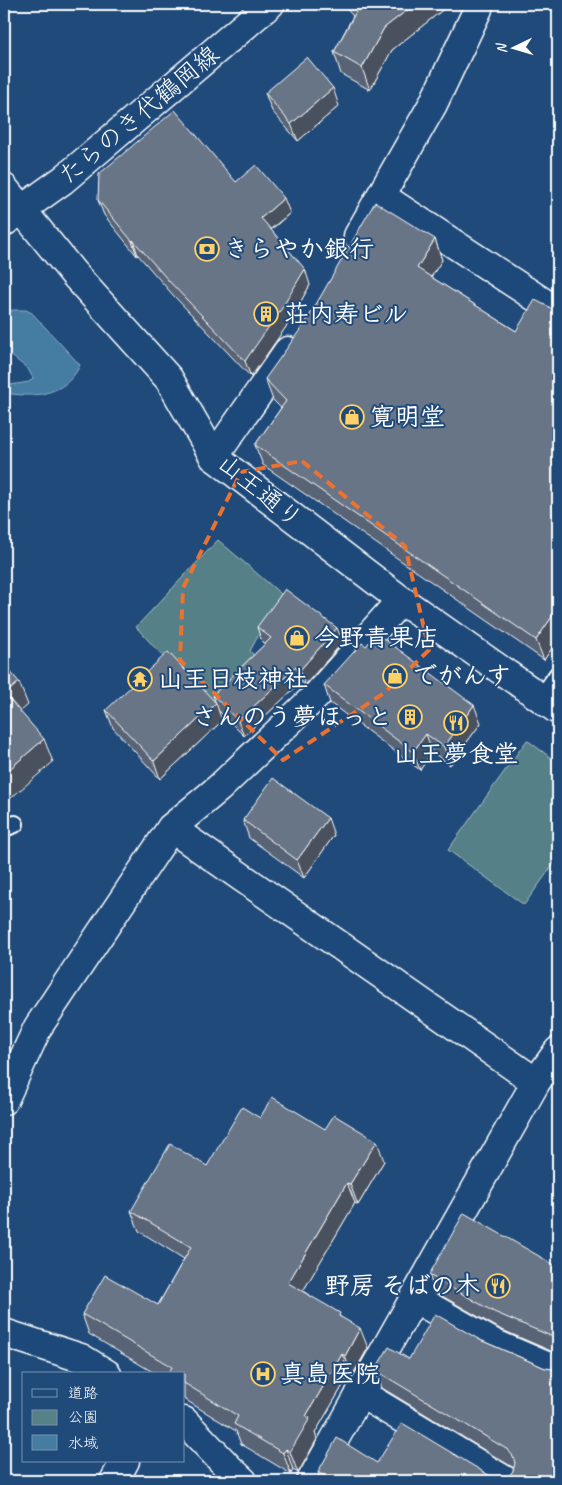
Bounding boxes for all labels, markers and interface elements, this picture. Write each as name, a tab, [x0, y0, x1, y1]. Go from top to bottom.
north arrow	[490, 22, 540, 72]
street label: たらのき代鶴岡線	[52, 38, 226, 192]
text: N	[492, 42, 510, 54]
place label: きらやか銀行	[224, 233, 374, 265]
bank icon: きらやか銀行	[194, 236, 220, 262]
place label: 荘内寿ビル	[284, 298, 409, 330]
building icon: 荘内寿ビル	[253, 301, 279, 327]
place label: 寛明堂	[370, 401, 445, 433]
shop icon: 寛明堂	[339, 404, 365, 430]
street label: 山王通り	[211, 447, 309, 535]
place label: 今野青果店	[314, 622, 439, 654]
shop icon: 今野青果店	[284, 625, 310, 651]
place label: でがんす	[412, 660, 511, 692]
place label: 山王日枝神社	[158, 663, 308, 695]
shop icon: でがんす	[382, 663, 408, 689]
temple icon: 山王日枝神社	[127, 666, 153, 692]
place label: さんのう夢ほっと	[192, 701, 392, 733]
building icon: さんのう夢ほっと	[397, 704, 423, 730]
restaurant icon: 山王夢食堂	[443, 710, 469, 736]
place label: 山王夢食堂	[393, 738, 519, 770]
place label: 野房 そばの木	[325, 1270, 480, 1302]
restaurant icon: 野房 そばの木	[485, 1273, 511, 1299]
place label: 真島医院	[280, 1358, 380, 1390]
hospital icon: 真島医院	[250, 1361, 276, 1387]
legend	[22, 1372, 185, 1462]
text: 道路	[68, 1384, 98, 1403]
text: 公園	[68, 1408, 98, 1427]
text: 水域	[68, 1434, 98, 1453]

